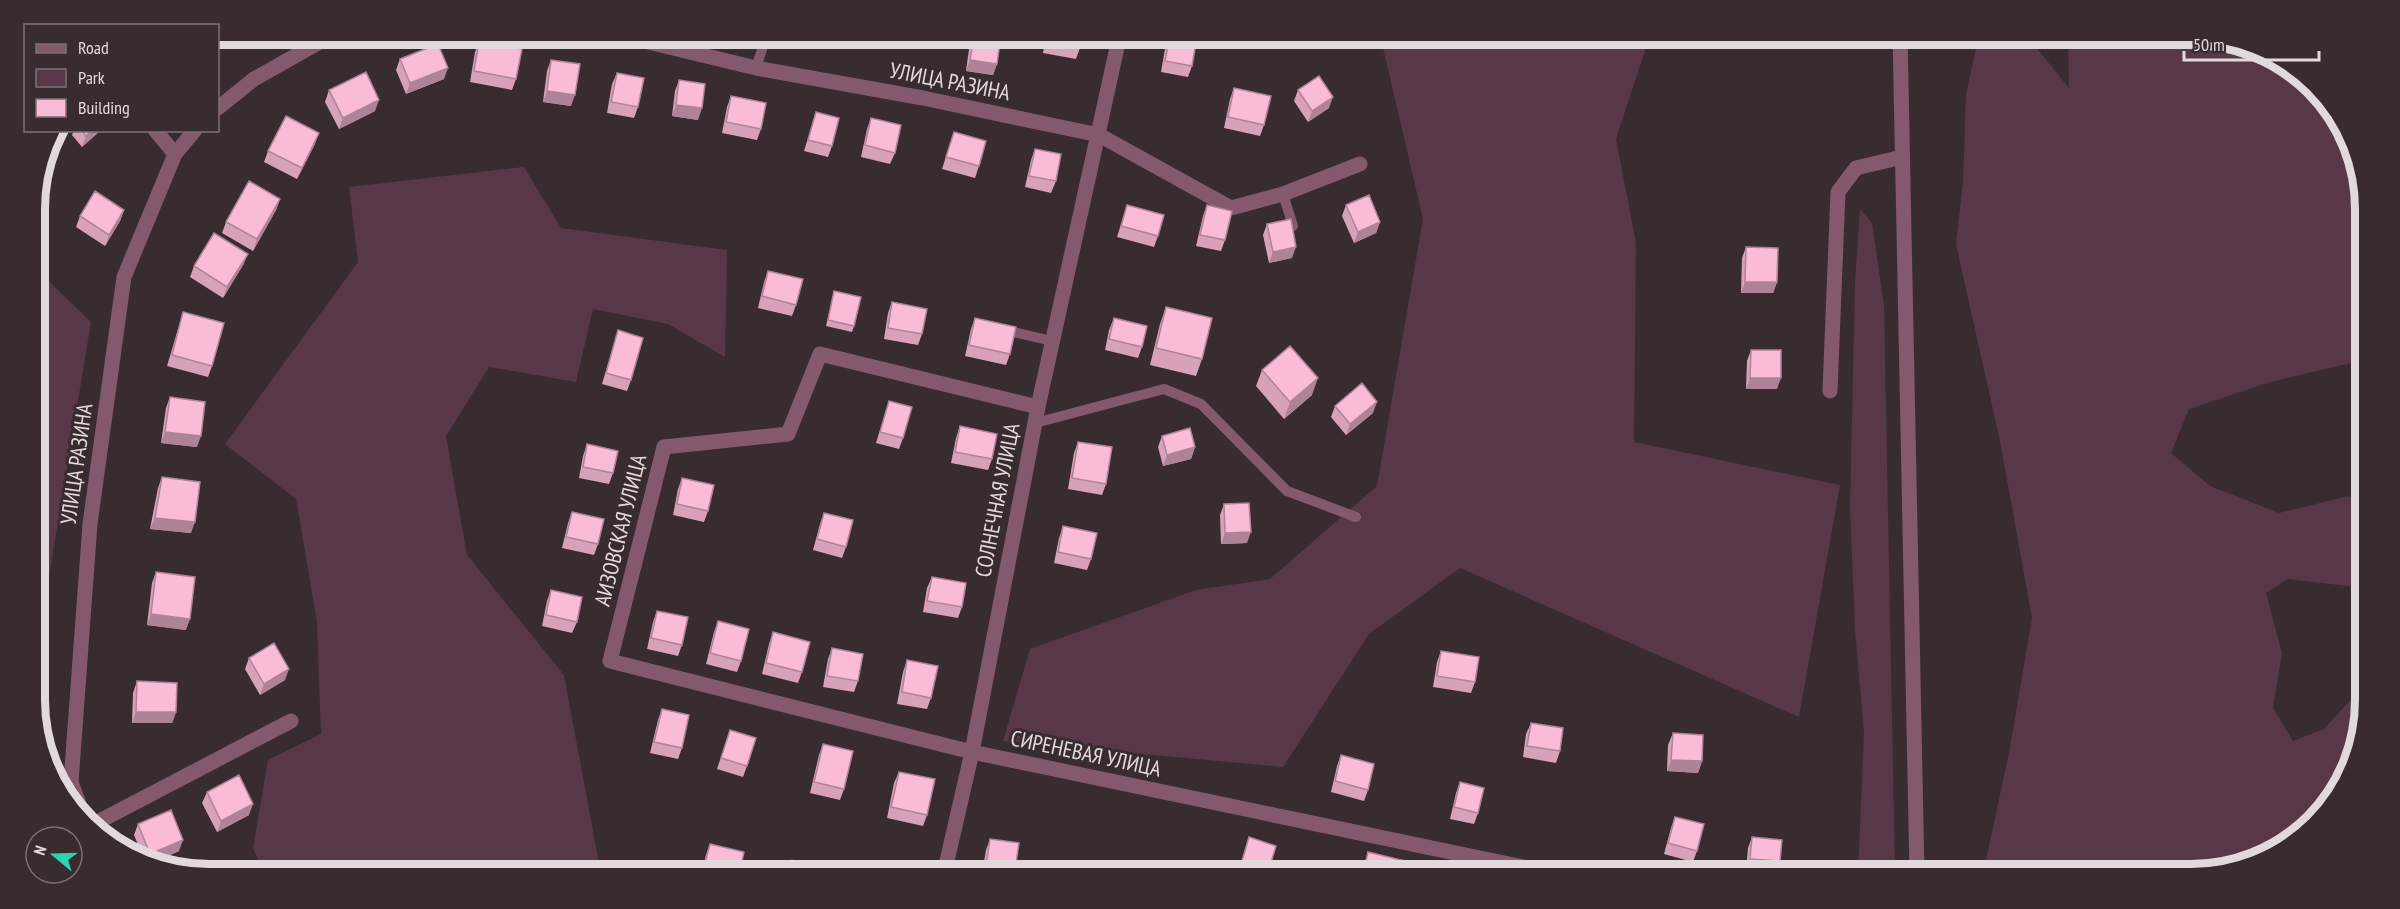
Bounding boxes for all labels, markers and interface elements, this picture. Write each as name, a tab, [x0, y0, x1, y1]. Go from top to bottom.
legend	[24, 24, 219, 132]
scale bar	[2184, 24, 2319, 62]
text: 50 m	[2193, 33, 2225, 56]
text: Road	[78, 36, 109, 59]
street label: УЛИЦА РАЗИНА	[887, 56, 1013, 106]
text: Park	[78, 66, 105, 89]
text: Building	[78, 96, 130, 119]
street label: УЛИЦА РАЗИНА	[54, 401, 98, 526]
street label: СОЛНЕЧНАЯ УЛИЦА	[968, 420, 1026, 579]
street label: АИЗОВСКАЯ УЛИЦА	[588, 451, 653, 609]
street label: СИРЕНЕВАЯ УЛИЦА	[1008, 723, 1164, 783]
north arrow	[24, 825, 84, 885]
text: N	[29, 843, 51, 857]

